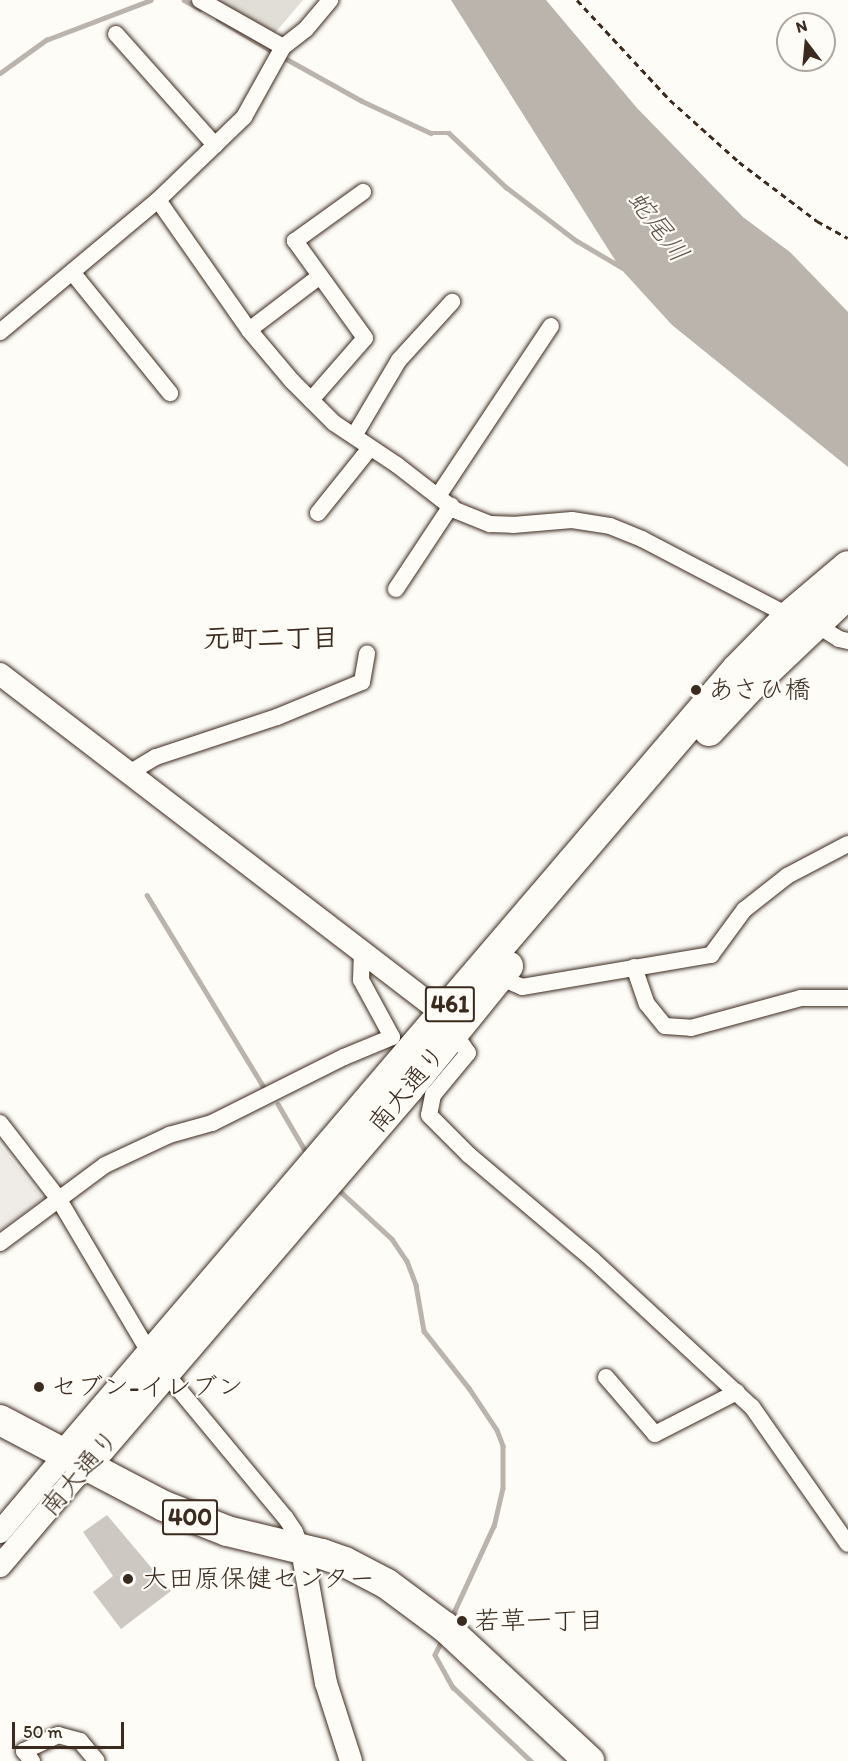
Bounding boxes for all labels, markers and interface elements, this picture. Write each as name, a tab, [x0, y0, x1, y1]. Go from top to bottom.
north arrow	[776, 12, 836, 72]
text: N	[794, 16, 809, 37]
water label: 蛇尾川	[622, 184, 696, 268]
district label: 元町二丁目	[204, 622, 338, 654]
place label: あさひ橋	[708, 674, 812, 706]
marker: あさひ橋	[689, 683, 703, 697]
road number: 461	[424, 983, 476, 1025]
street label: 南大通り	[362, 1039, 452, 1139]
place label: セブン-イレブン	[51, 1371, 243, 1403]
marker: セブン-イレブン	[32, 1380, 46, 1394]
street label: 南大通り	[34, 1424, 126, 1522]
road number: 400	[162, 1496, 219, 1538]
place label: 大田原保健センター	[142, 1563, 376, 1595]
marker: 大田原保健センター	[119, 1570, 137, 1588]
place label: 若草一丁目	[474, 1605, 604, 1637]
marker: 若草一丁目	[455, 1614, 469, 1628]
scale bar	[15, 1710, 128, 1748]
text: 50 m	[23, 1721, 63, 1743]

